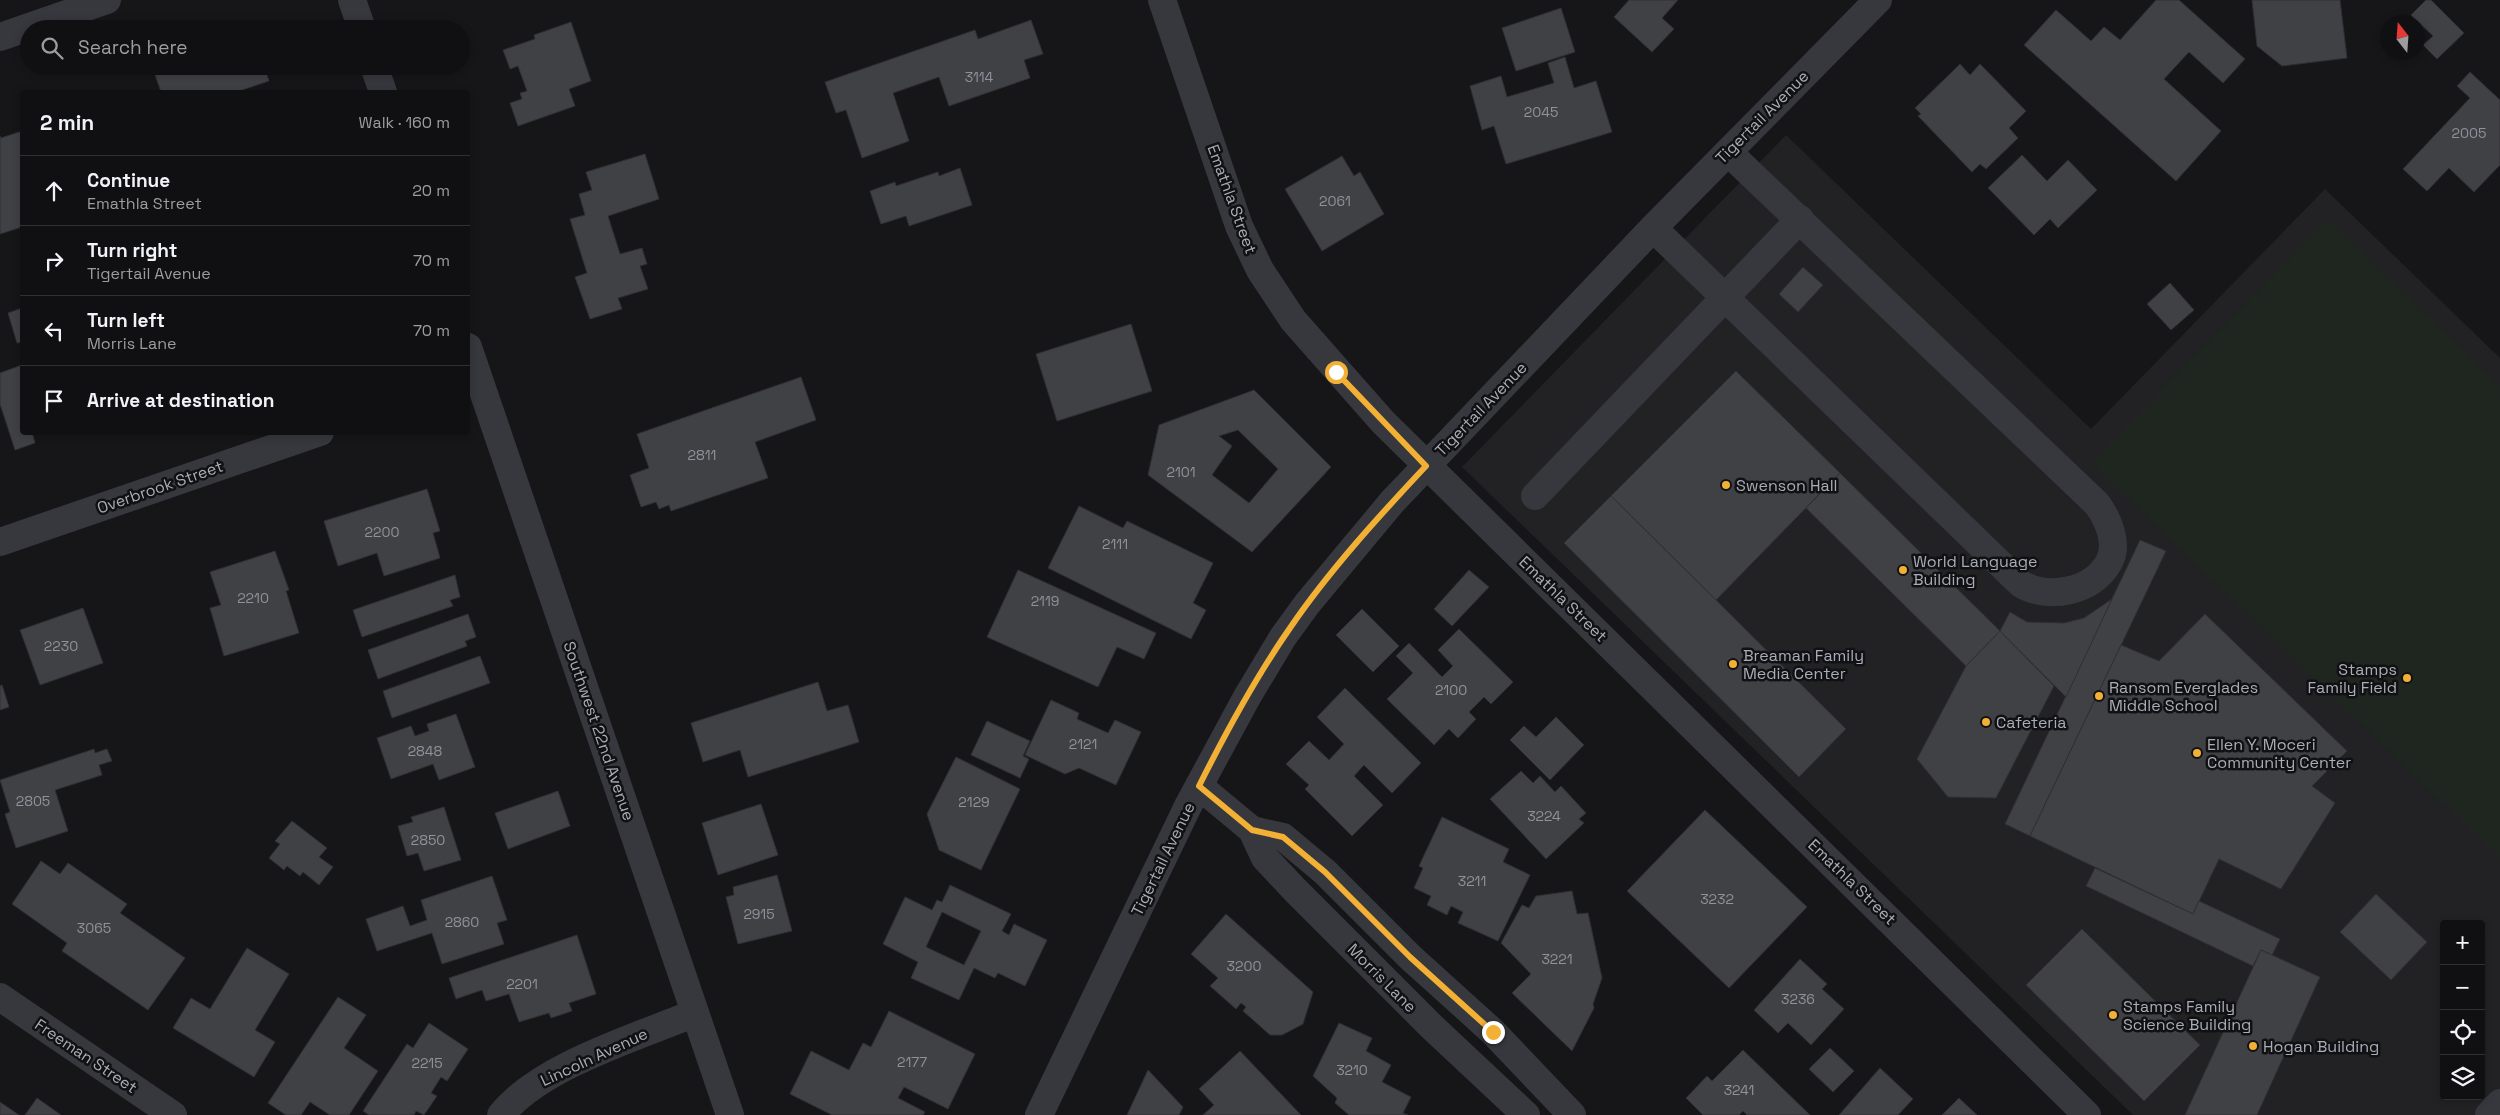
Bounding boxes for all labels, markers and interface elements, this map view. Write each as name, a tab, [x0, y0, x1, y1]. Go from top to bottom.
north arrow	[2380, 15, 2425, 60]
search box	[20, 20, 470, 75]
icon: search	[38, 34, 66, 62]
text: Search here	[78, 35, 188, 60]
street label: Tigertail Avenue	[1711, 66, 1813, 168]
house number: 3114	[965, 68, 994, 86]
house number: 2045	[1524, 103, 1558, 121]
text: 2 min	[40, 109, 94, 136]
text: Walk · 160 m	[359, 112, 450, 133]
house number: 2005	[2452, 124, 2486, 142]
street label: Emathla Street	[1203, 141, 1261, 257]
text: Continue	[87, 168, 170, 193]
icon: ahead	[40, 177, 68, 205]
text: 20 m	[412, 180, 450, 201]
house number: 2061	[1319, 192, 1351, 210]
text: Emathla Street	[87, 193, 202, 214]
text: Turn right	[87, 238, 177, 263]
icon: right	[40, 247, 68, 275]
text: 70 m	[413, 250, 450, 271]
text: Tigertail Avenue	[87, 263, 211, 284]
text: Turn left	[87, 308, 165, 333]
icon: left	[40, 317, 68, 345]
text: 70 m	[413, 320, 450, 341]
text: Morris Lane	[87, 333, 176, 354]
street label: Tigertail Avenue	[1430, 357, 1532, 461]
route start	[1325, 361, 1348, 384]
icon: arrive	[40, 387, 68, 415]
text: Arrive at destination	[87, 388, 275, 413]
house number: 2811	[688, 446, 716, 464]
street label: Overbrook Street	[94, 456, 226, 518]
house number: 2101	[1166, 463, 1196, 481]
place label: Swenson Hall	[1736, 475, 1838, 496]
marker: Swenson Hall	[1720, 479, 1732, 491]
house number: 2200	[365, 523, 399, 541]
house number: 2111	[1102, 535, 1128, 553]
place label: World Language Building	[1913, 551, 2038, 590]
street label: Emathla Street	[1514, 552, 1612, 646]
marker: World Language Building	[1897, 564, 1909, 576]
house number: 2210	[237, 589, 269, 607]
house number: 2119	[1031, 592, 1059, 610]
house number: 2230	[44, 637, 78, 655]
street label: Southwest 22nd Avenue	[558, 639, 640, 823]
place label: Breaman Family Media Center	[1743, 645, 1864, 684]
marker: Breaman Family Media Center	[1727, 658, 1739, 670]
place label: Stamps Family Field	[2308, 659, 2397, 698]
marker: Stamps Family Field	[2401, 672, 2413, 684]
place label: Ransom Everglades Middle School	[2109, 677, 2258, 716]
house number: 2100	[1435, 681, 1467, 699]
marker: Ransom Everglades Middle School	[2093, 690, 2105, 702]
place label: Cafeteria	[1996, 712, 2067, 733]
marker: Cafeteria	[1980, 716, 1992, 728]
place label: Ellen Y. Moceri Community Center	[2207, 734, 2351, 773]
house number: 2121	[1069, 735, 1097, 753]
house number: 2848	[408, 742, 443, 760]
marker: Ellen Y. Moceri Community Center	[2191, 747, 2203, 759]
house number: 2805	[16, 792, 50, 810]
house number: 2129	[958, 793, 990, 811]
street label: Tigertail Avenue	[1126, 799, 1200, 919]
house number: 3224	[1527, 807, 1561, 825]
house number: 2850	[411, 831, 445, 849]
street label: Emathla Street	[1803, 835, 1901, 929]
house number: 3211	[1458, 872, 1486, 890]
house number: 3232	[1700, 890, 1734, 908]
house number: 2915	[743, 905, 775, 923]
house number: 2860	[445, 913, 479, 931]
house number: 3065	[77, 919, 111, 937]
map controls	[2440, 920, 2485, 1100]
button: +	[2440, 920, 2485, 965]
street label: Morris Lane	[1343, 939, 1421, 1017]
house number: 3221	[1541, 950, 1573, 968]
house number: 3200	[1227, 957, 1261, 975]
button: −	[2440, 965, 2485, 1010]
house number: 2201	[506, 975, 538, 993]
house number: 3236	[1781, 990, 1815, 1008]
place label: Stamps Family Science Building	[2123, 996, 2251, 1035]
marker: Stamps Family Science Building	[2107, 1009, 2119, 1021]
button: locate	[2440, 1010, 2485, 1055]
street label: Freeman Street	[31, 1014, 141, 1098]
route end	[1482, 1021, 1505, 1044]
street label: Lincoln Avenue	[537, 1023, 651, 1091]
place label: Hogan Building	[2263, 1036, 2379, 1057]
marker: Hogan Building	[2247, 1040, 2259, 1052]
house number: 2177	[897, 1053, 927, 1071]
house number: 2215	[411, 1054, 443, 1072]
button: layers	[2440, 1055, 2485, 1100]
house number: 3210	[1336, 1061, 1368, 1079]
house number: 3241	[1724, 1081, 1754, 1099]

